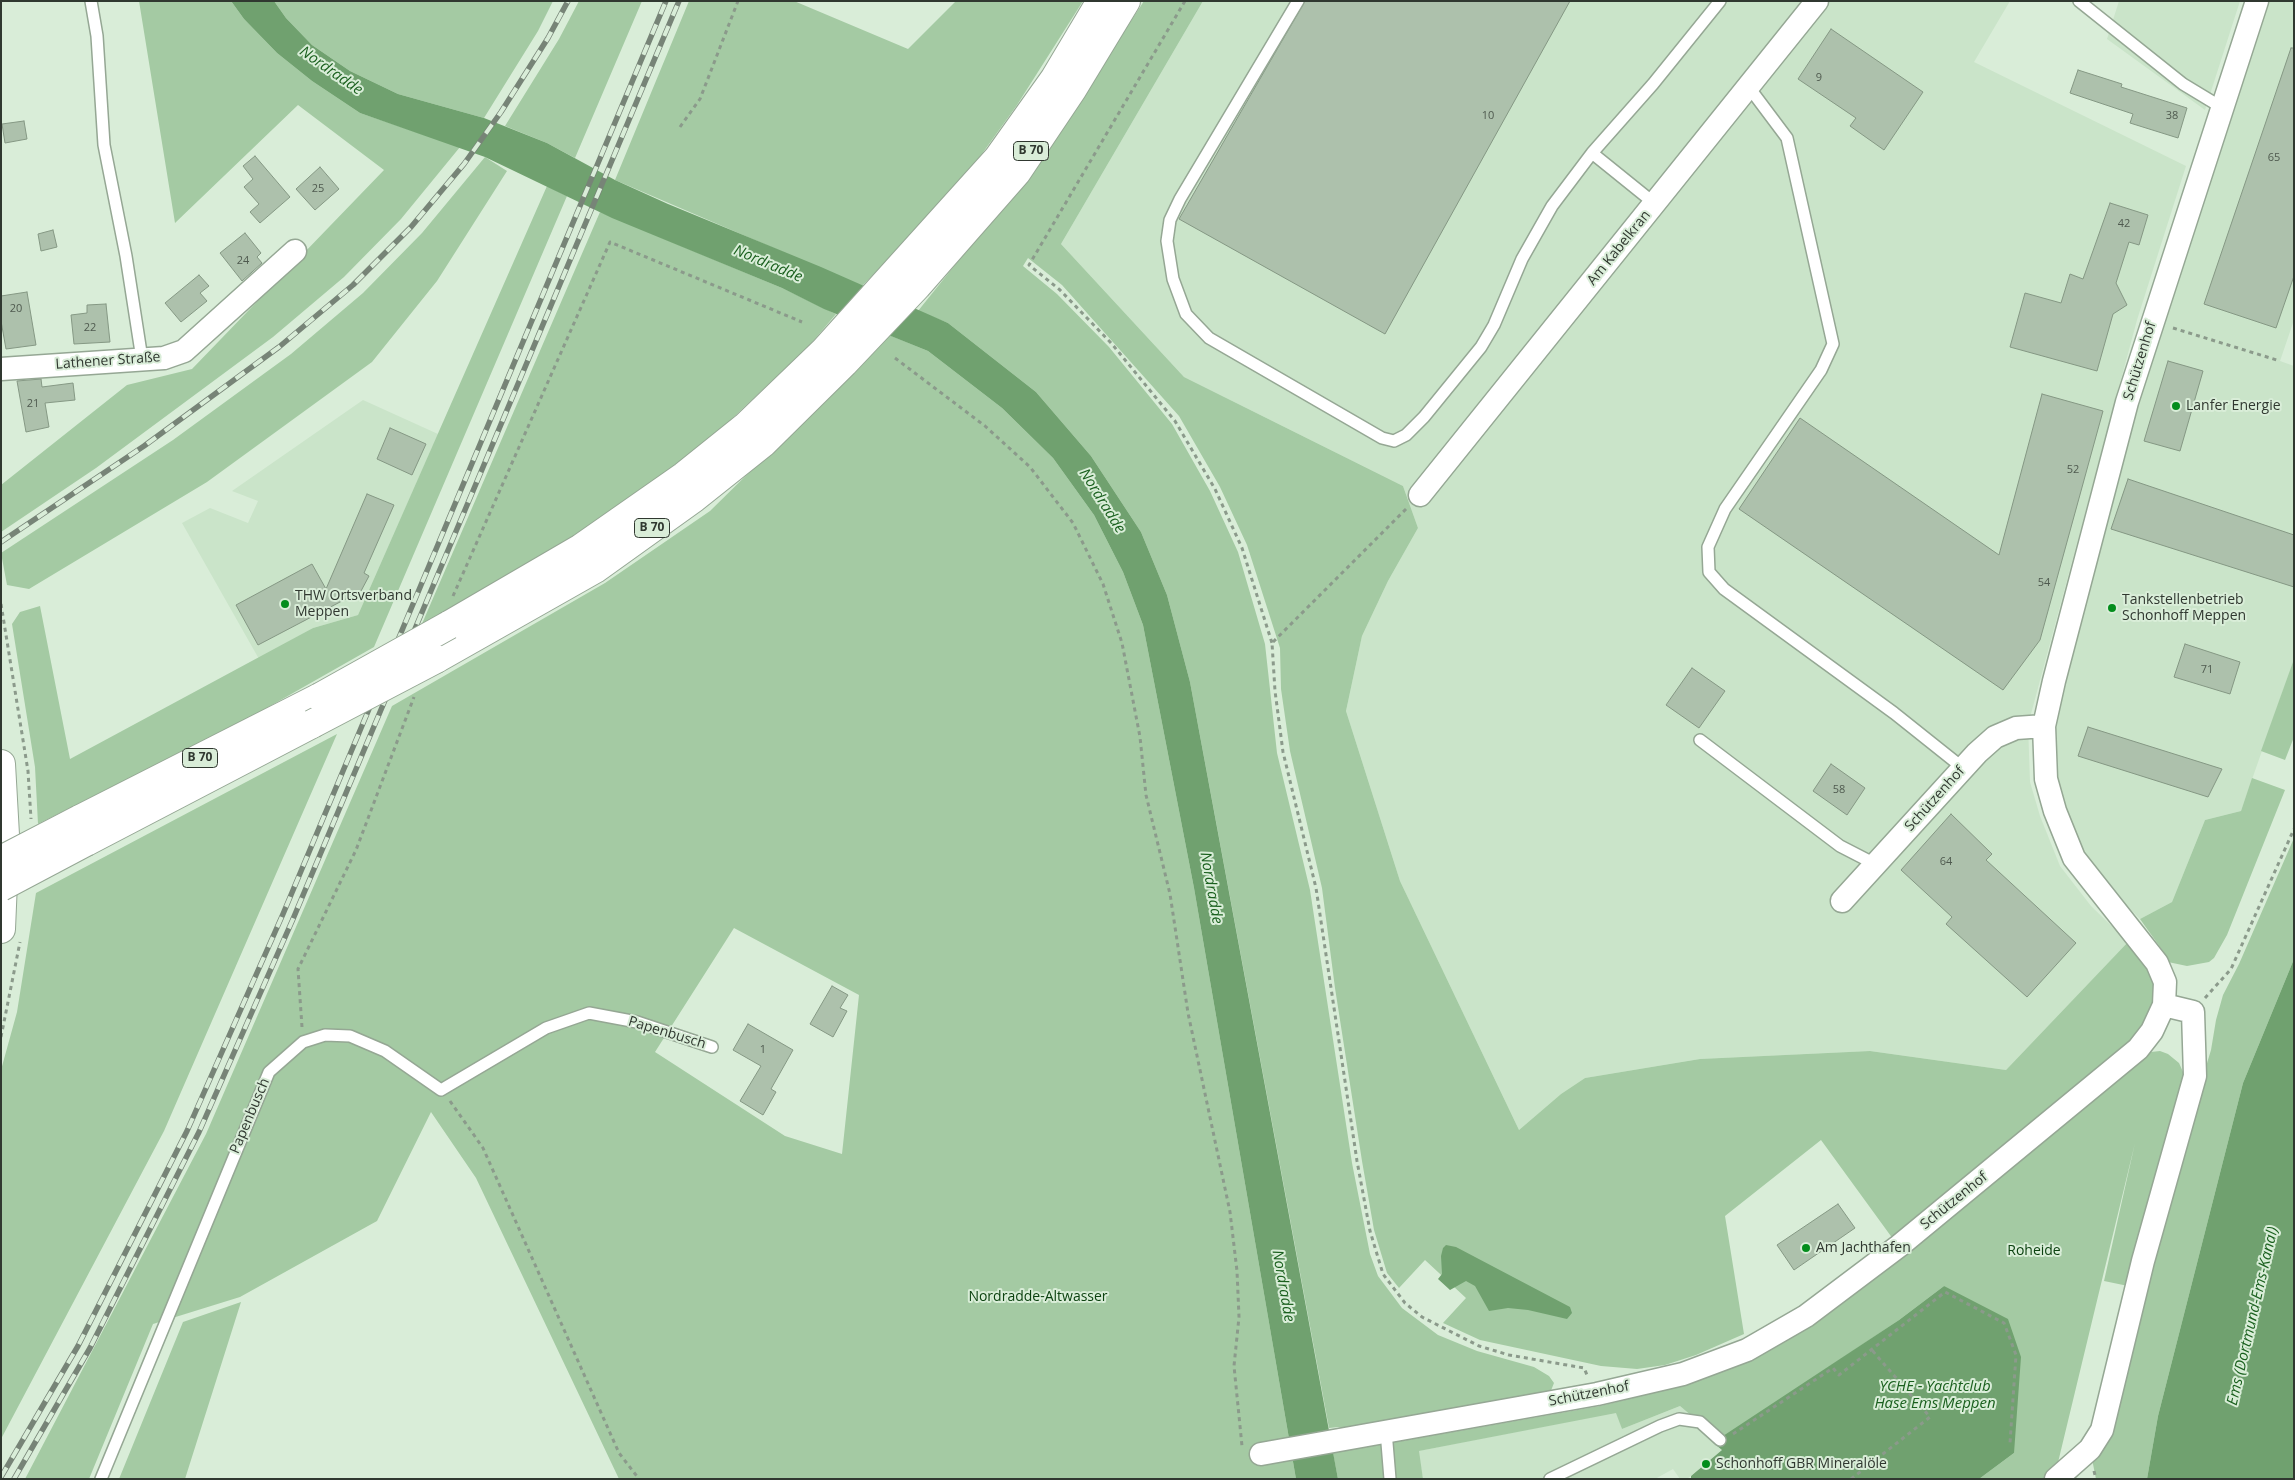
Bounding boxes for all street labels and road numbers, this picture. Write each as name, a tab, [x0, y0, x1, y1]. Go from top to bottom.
road number: B 70	[1014, 142, 1048, 160]
street label: Am Kabelkran	[1584, 207, 1654, 289]
street label: Schützenhof	[2120, 320, 2160, 402]
street label: Lathener Straße	[55, 349, 161, 373]
road number: B 70	[634, 518, 670, 538]
road number: B 70	[182, 748, 218, 768]
street label: Schützenhof	[1902, 763, 1968, 835]
street label: Papenbusch	[626, 1013, 708, 1053]
street label: Papenbusch	[227, 1076, 273, 1156]
street label: Schützenhof	[1917, 1169, 1991, 1233]
street label: Schützenhof	[1548, 1378, 1630, 1410]

